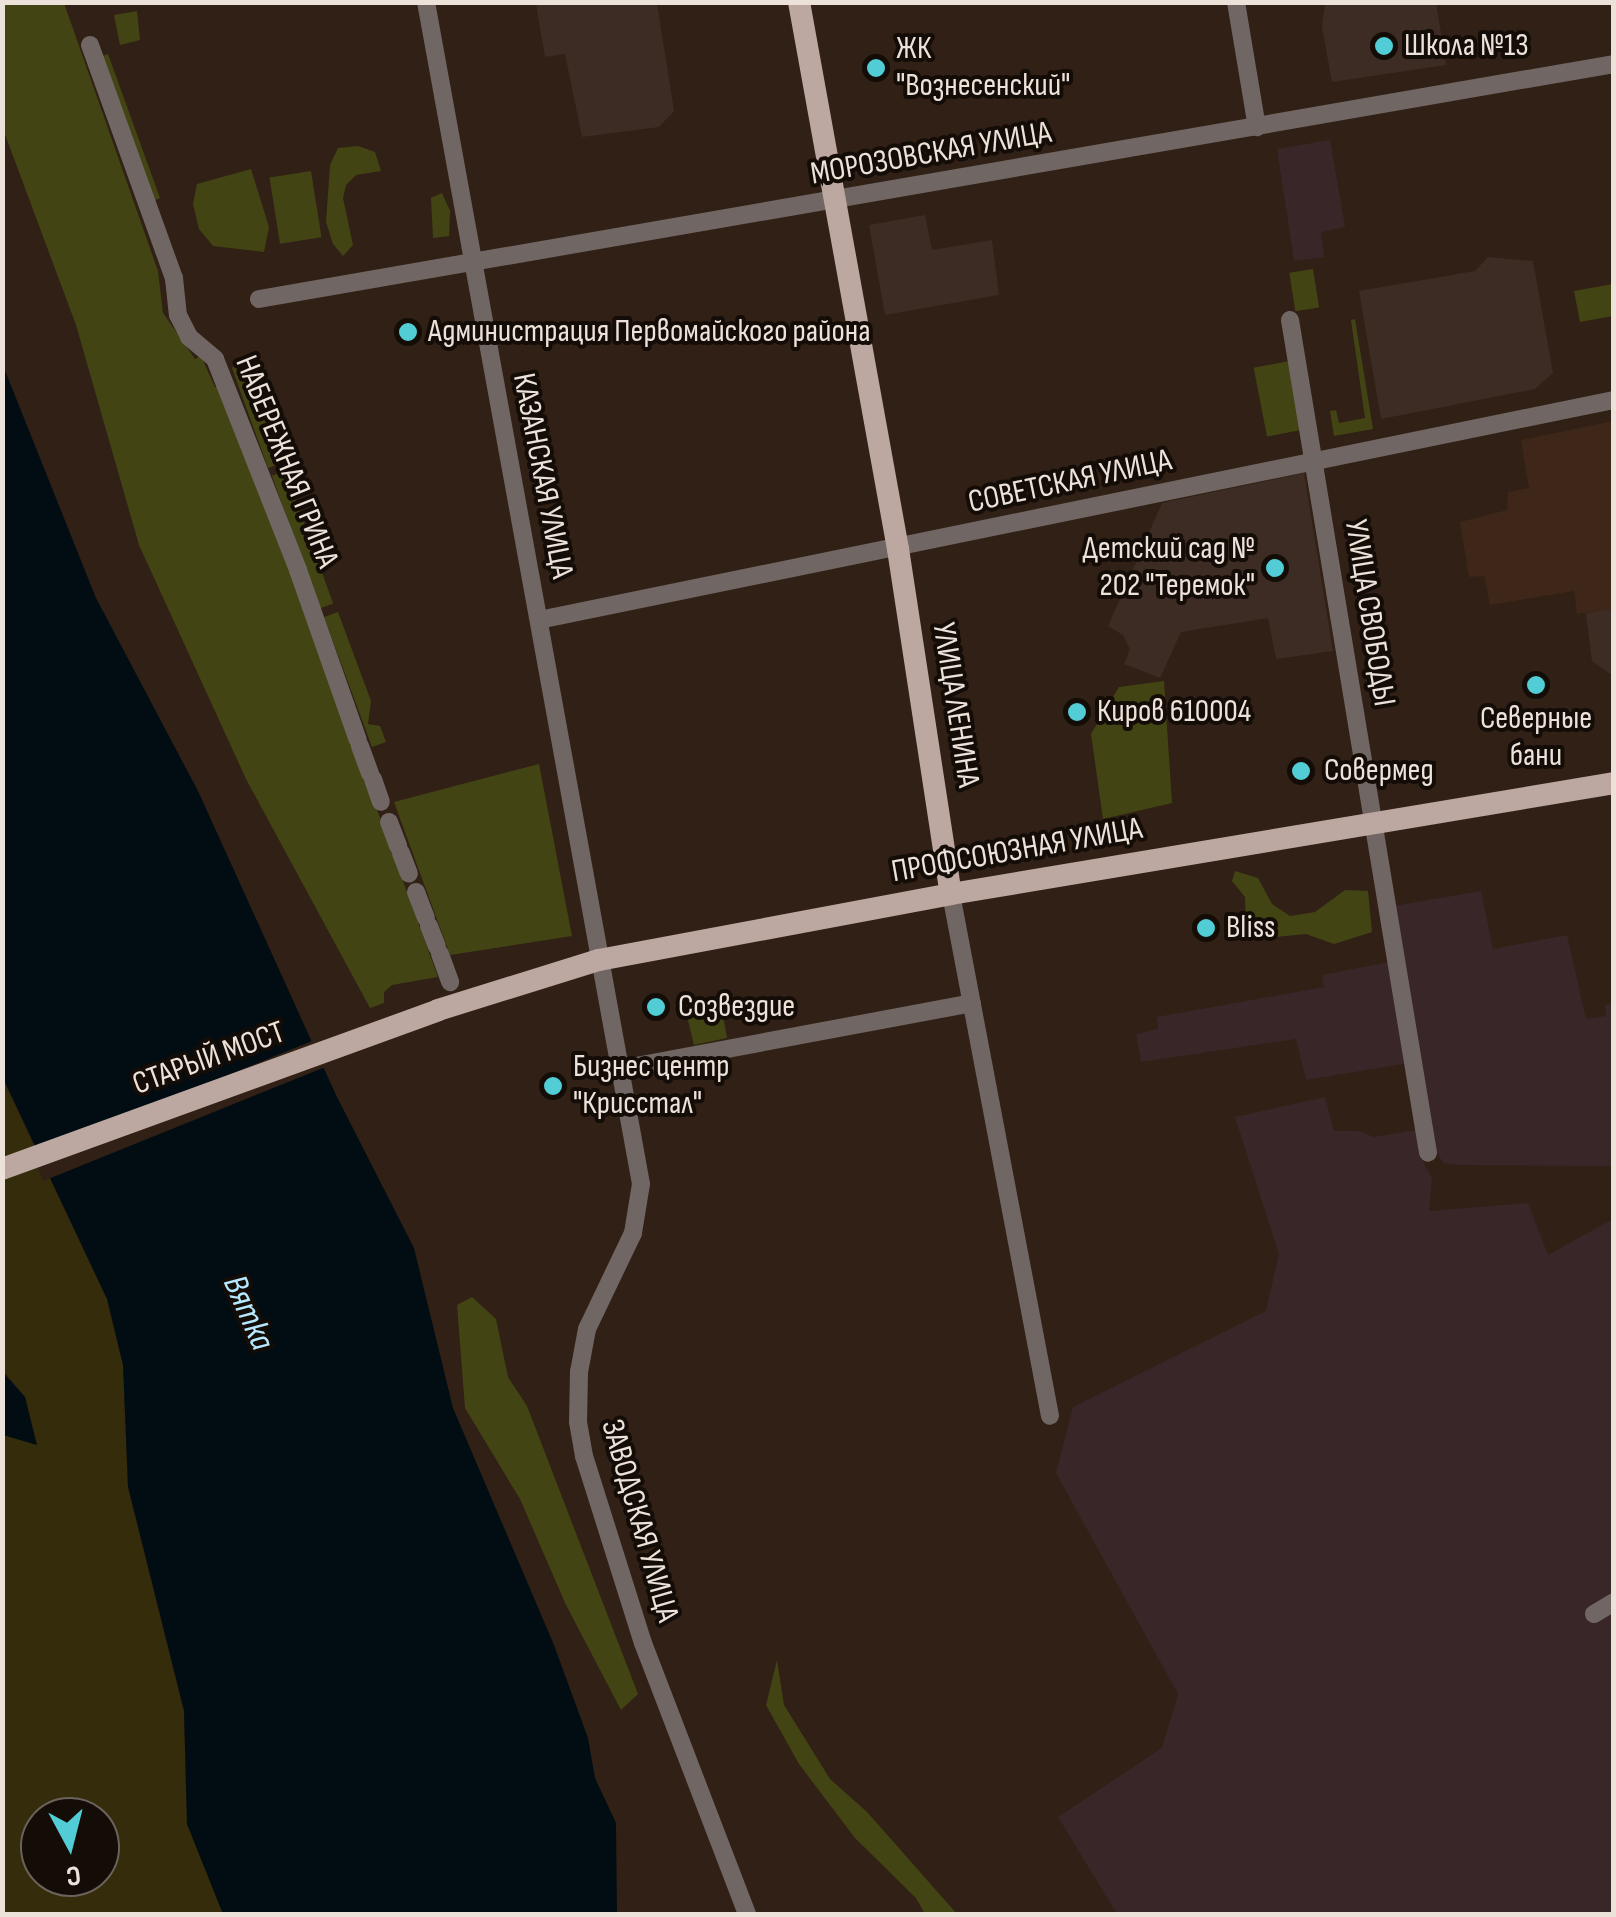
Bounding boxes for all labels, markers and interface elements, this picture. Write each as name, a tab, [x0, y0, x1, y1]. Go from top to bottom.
place label: Школа №13	[1404, 27, 1529, 65]
place label: ЖК "Вознесенский"	[896, 31, 1070, 106]
marker: Школа №13	[1373, 35, 1395, 57]
marker: ЖК "Вознесенский"	[865, 57, 887, 79]
street label: МОРОЗОВСКАЯ УЛИЦА	[808, 114, 1054, 194]
place label: Администрация Первомайского района	[428, 313, 870, 351]
marker: Администрация Первомайского района	[397, 321, 419, 343]
street label: НАБЕРЕЖНАЯ ГРИНА	[226, 350, 346, 574]
street label: КАЗАНСКАЯ УЛИЦА	[503, 370, 581, 582]
street label: СОВЕТСКАЯ УЛИЦА	[965, 442, 1175, 522]
street label: УЛИЦА СВОБОДЫ	[1335, 517, 1403, 709]
place label: Детский сад № 202 "Теремок"	[1082, 531, 1255, 606]
marker: Детский сад № 202 "Теремок"	[1264, 557, 1286, 579]
street label: УЛИЦА ЛЕНИНА	[923, 620, 987, 790]
marker: Северные бани	[1525, 674, 1547, 696]
place label: Киров 610004	[1097, 693, 1251, 731]
marker: Киров 610004	[1066, 701, 1088, 723]
place label: Северные бани	[1480, 701, 1592, 776]
place label: Совермед	[1324, 752, 1434, 790]
marker: Совермед	[1288, 758, 1314, 784]
street label: ПРОФСОЮЗНАЯ УЛИЦА	[889, 810, 1145, 892]
place label: Bliss	[1226, 909, 1275, 947]
marker: Bliss	[1195, 917, 1217, 939]
place label: Созвездие	[678, 988, 795, 1026]
marker: Созвездие	[643, 994, 669, 1020]
street label: СТАРЫЙ МОСТ	[128, 1014, 290, 1104]
place label: Бизнес центр "Крисстал"	[573, 1049, 730, 1124]
marker: Бизнес центр "Крисстал"	[542, 1075, 564, 1097]
water label: Вятка	[213, 1269, 283, 1357]
street label: ЗАВОДСКАЯ УЛИЦА	[592, 1415, 686, 1627]
north arrow	[20, 1797, 120, 1897]
text: С	[64, 1858, 83, 1893]

